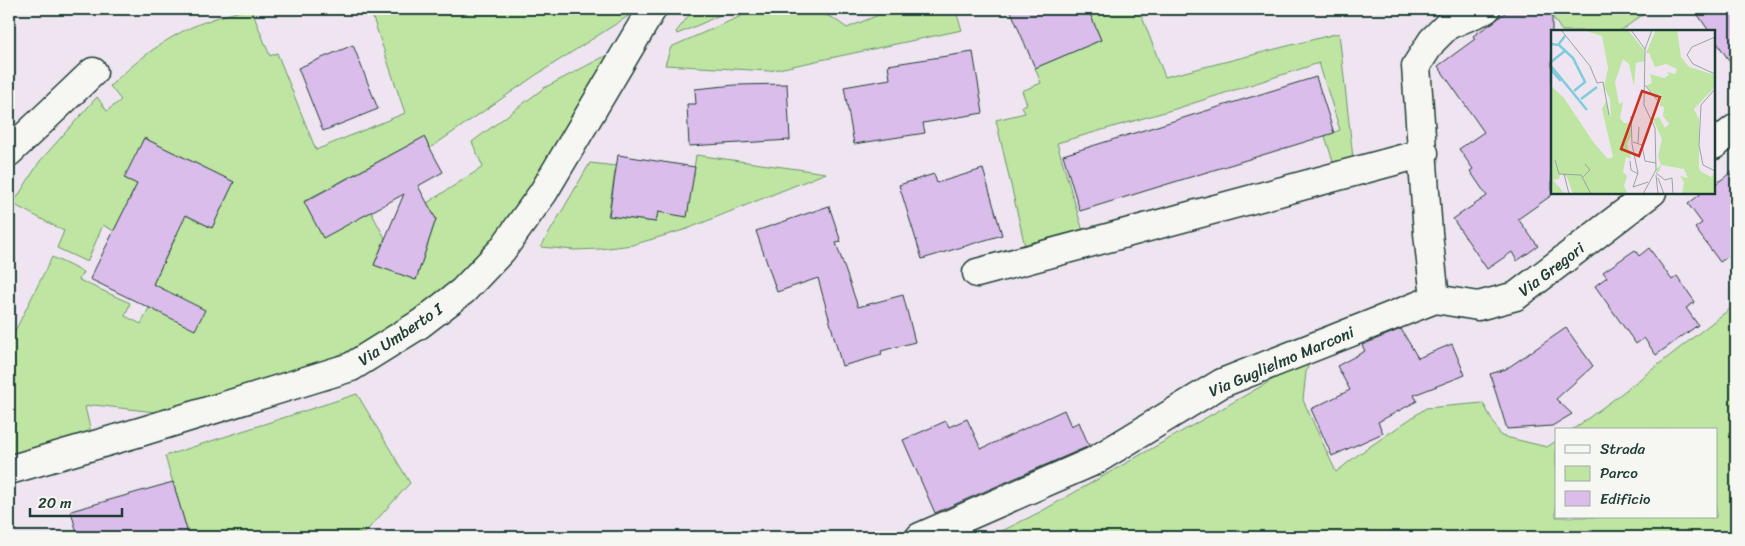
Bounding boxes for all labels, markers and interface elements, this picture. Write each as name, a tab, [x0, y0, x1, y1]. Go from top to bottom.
inset map	[1551, 30, 1715, 194]
street label: Via Gregori	[1512, 234, 1591, 304]
street label: Via Umberto I	[352, 294, 450, 374]
street label: Via Guglielmo Marconi	[1204, 317, 1359, 405]
legend	[1555, 428, 1718, 518]
text: Strada	[1600, 436, 1646, 462]
text: Parco	[1600, 460, 1638, 486]
scale bar	[30, 486, 122, 518]
text: Edificio	[1600, 486, 1651, 512]
text: 20 m	[38, 490, 72, 516]

